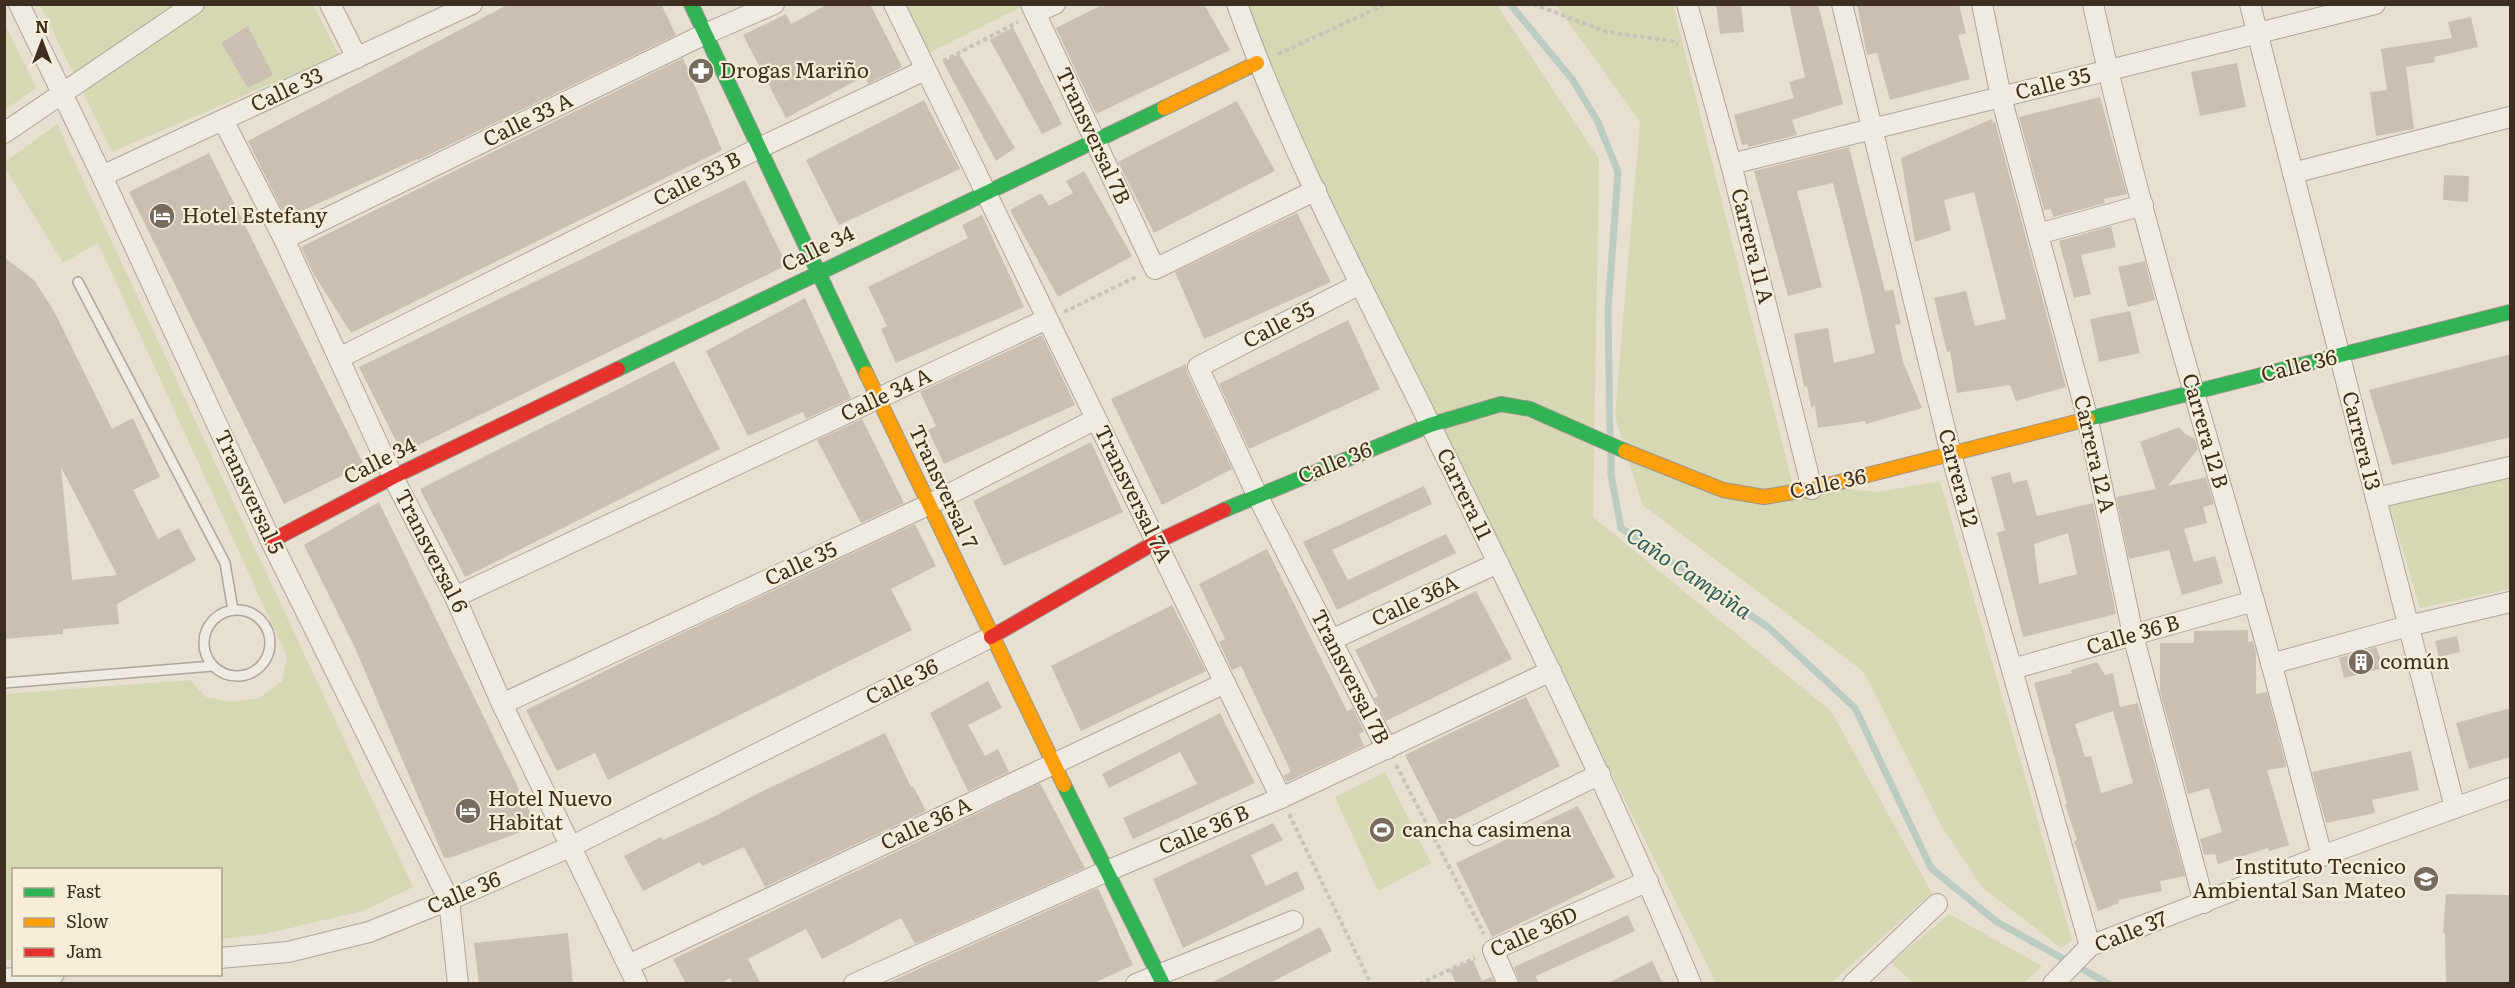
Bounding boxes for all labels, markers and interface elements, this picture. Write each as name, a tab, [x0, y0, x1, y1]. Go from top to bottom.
north arrow	[12, 12, 72, 72]
text: N	[35, 14, 49, 38]
place label: Drogas Mariño	[720, 53, 869, 84]
pharmacy icon: Drogas Mariño	[686, 56, 716, 86]
street label: Calle 33	[245, 57, 327, 118]
street label: Calle 35	[2011, 57, 2093, 106]
street label: Transversal 7B	[1050, 61, 1141, 209]
street label: Calle 33 A	[477, 82, 578, 153]
street label: Calle 33 B	[647, 141, 745, 212]
street label: Carrera 11 A	[1725, 184, 1784, 307]
place label: Hotel Estefany	[182, 198, 328, 229]
hotel icon: Hotel Estefany	[147, 201, 177, 231]
street label: Calle 34	[775, 216, 859, 278]
street label: Calle 35	[1237, 292, 1319, 354]
street label: Calle 36	[2257, 339, 2340, 388]
street label: Calle 34 A	[834, 358, 936, 427]
street label: Carrera 12 B	[2176, 369, 2239, 492]
street label: Carrera 13	[2336, 387, 2391, 493]
street label: Carrera 12 A	[2068, 391, 2125, 516]
street label: Transversal 7	[903, 419, 988, 554]
street label: Transversal 7A	[1089, 419, 1182, 567]
street label: Transversal 5	[209, 424, 294, 558]
street label: Carrera 12	[1932, 425, 1988, 530]
street label: Calle 34	[337, 427, 421, 490]
street label: Calle 36	[1292, 432, 1376, 490]
street label: Carrera 11	[1431, 442, 1502, 544]
street label: Calle 36	[1786, 458, 1869, 505]
street label: Transversal 6	[389, 483, 478, 617]
water label: Caño Campiña	[1620, 517, 1760, 626]
street label: Calle 35	[759, 531, 841, 592]
street label: Calle 36A	[1365, 565, 1463, 632]
street label: Transversal 7B	[1305, 603, 1400, 749]
street label: Calle 36 B	[2082, 605, 2182, 661]
place label: común	[2380, 644, 2450, 675]
building icon: común	[2346, 647, 2376, 677]
street label: Calle 36	[859, 649, 942, 711]
place label: Hotel Nuevo Habitat	[488, 781, 612, 836]
street label: Calle 36 A	[874, 787, 976, 856]
street label: Calle 36 B	[1153, 795, 1253, 861]
hotel icon: Hotel Nuevo Habitat	[453, 796, 483, 826]
place label: cancha casimena	[1402, 812, 1572, 843]
sports icon: cancha casimena	[1367, 815, 1397, 845]
place label: Instituto Tecnico Ambiental San Mateo	[2192, 849, 2406, 904]
street label: Calle 36	[421, 861, 505, 920]
school or university icon: Instituto Tecnico Ambiental San Mateo	[2411, 864, 2441, 894]
legend	[12, 868, 222, 976]
text: Fast	[66, 877, 102, 904]
street label: Calle 36D	[1484, 897, 1582, 963]
street label: Calle 37	[2089, 901, 2171, 958]
text: Slow	[66, 907, 109, 934]
text: Jam	[66, 937, 102, 964]

